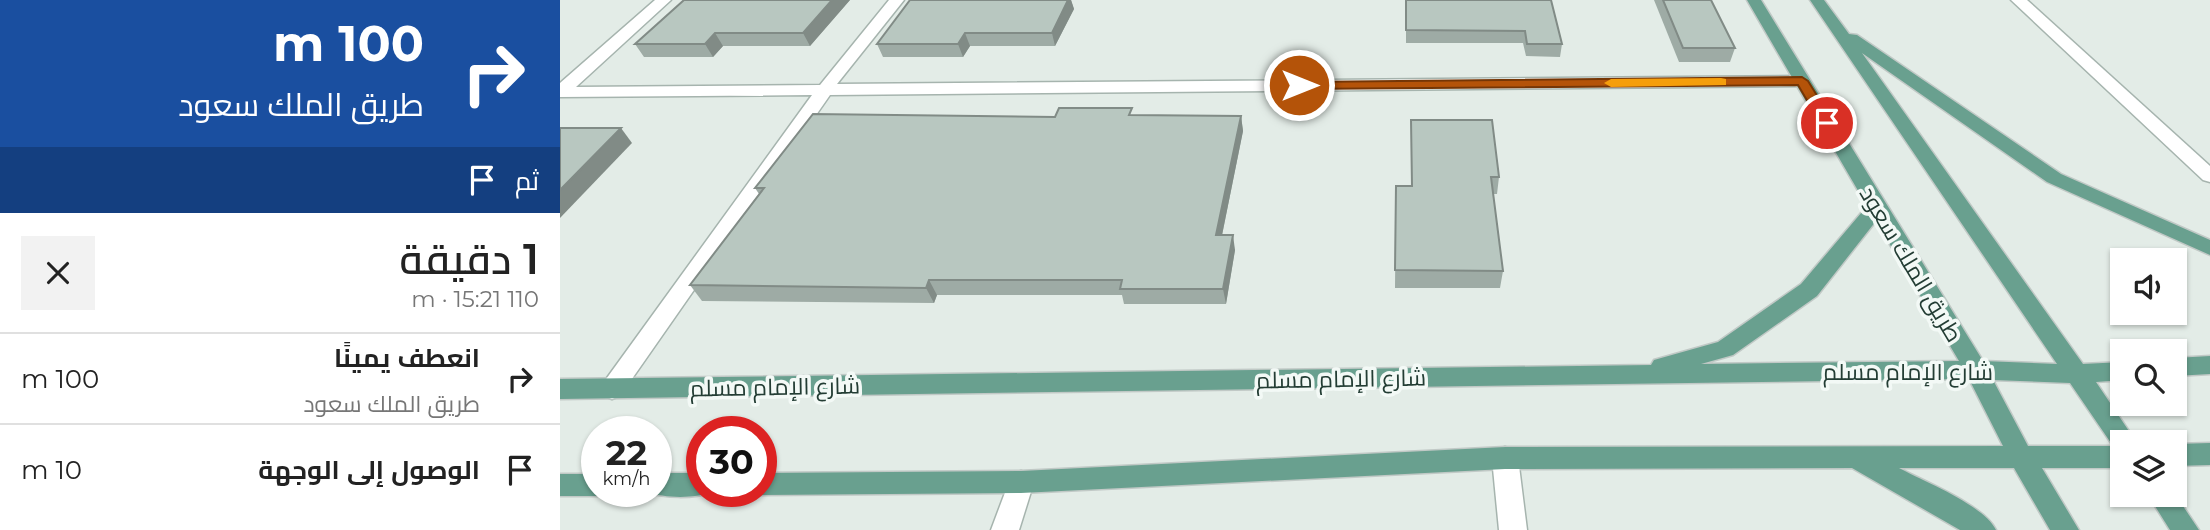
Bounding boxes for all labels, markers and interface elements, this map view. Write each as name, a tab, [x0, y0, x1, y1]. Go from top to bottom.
text: 100 m	[273, 14, 424, 73]
icon: right	[448, 28, 539, 119]
position arrow	[1262, 48, 1336, 122]
text: طريق الملك سعود	[178, 85, 424, 124]
pin	[1797, 93, 1857, 153]
icon: arrive	[1808, 104, 1846, 142]
icon: arrive	[463, 161, 501, 199]
text: ثم	[515, 165, 539, 197]
street label: طريق الملك سعود	[1854, 181, 1968, 347]
text: 1 دقيقة	[400, 233, 539, 285]
button: close	[21, 236, 95, 310]
map controls	[2110, 248, 2187, 507]
button: sound	[2110, 248, 2187, 325]
text: 110 m · 15:21	[411, 285, 539, 313]
button: search	[2110, 339, 2187, 416]
text: انعطف يمينًا	[334, 342, 480, 374]
street label: شارع الإمام مسلم	[1823, 358, 1993, 388]
icon: right	[501, 360, 539, 398]
text: 100 m	[21, 363, 99, 395]
street label: شارع الإمام مسلم	[1256, 364, 1426, 396]
street label: شارع الإمام مسلم	[690, 372, 860, 404]
text: طريق الملك سعود	[303, 390, 480, 418]
speed limit sign: 30	[686, 416, 777, 507]
button: layers	[2110, 430, 2187, 507]
text: 22	[606, 431, 647, 474]
icon: arrive	[501, 451, 539, 489]
text: 10 m	[21, 454, 82, 486]
text: الوصول إلى الوجهة	[258, 454, 480, 486]
text: km/h	[602, 468, 651, 490]

